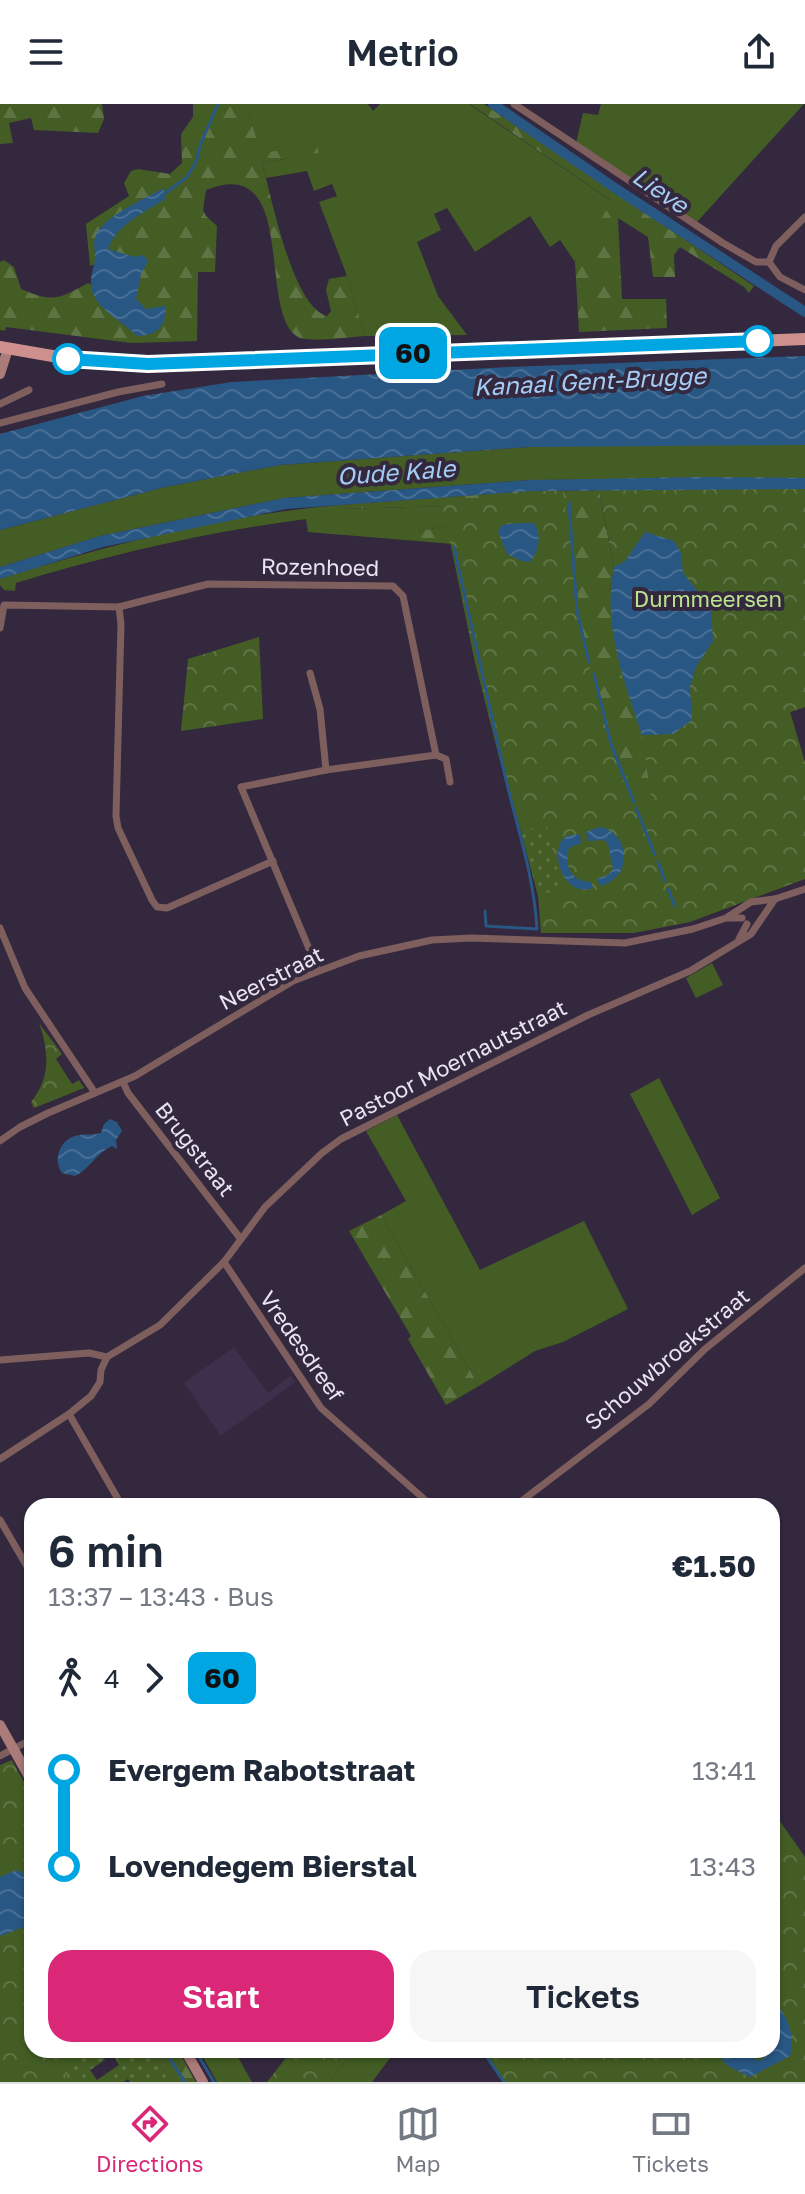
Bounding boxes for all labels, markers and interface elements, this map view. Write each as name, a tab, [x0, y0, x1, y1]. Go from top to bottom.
icon: menu	[24, 30, 68, 74]
icon: share	[737, 30, 781, 74]
text: Metrio	[346, 31, 459, 74]
water label: Lieve	[628, 161, 696, 220]
unlabelled marker	[743, 326, 773, 356]
line badge: 60	[377, 327, 449, 379]
text: 60	[395, 336, 431, 369]
unlabelled marker	[53, 344, 83, 374]
water label: Kanaal Gent-Brugge	[473, 360, 709, 402]
water label: Oude Kale	[336, 453, 458, 490]
street label: Rozenhoed	[261, 552, 379, 581]
park label: Durmmeersen	[634, 585, 782, 612]
street label: Neerstraat	[214, 940, 327, 1015]
street label: Pastoor Moernautstraat	[335, 993, 571, 1132]
street label: Brugstraat	[150, 1096, 241, 1201]
street label: Schouwbroekstraat	[579, 1282, 754, 1435]
street label: Vredesdreef	[255, 1285, 350, 1406]
text: 6 min	[48, 1524, 164, 1577]
text: €1.50	[672, 1548, 756, 1584]
text: 13:37 – 13:43 · Bus	[48, 1581, 274, 1612]
icon: walk	[48, 1656, 92, 1700]
icon: forward	[132, 1656, 176, 1700]
text: 60	[204, 1661, 240, 1694]
text: 4	[104, 1663, 120, 1694]
text: Evergem Rabotstraat	[108, 1752, 416, 1788]
text: 13:41	[692, 1755, 756, 1786]
text: Lovendegem Bierstal	[108, 1848, 417, 1884]
text: 13:43	[689, 1851, 756, 1882]
button: Start	[48, 1950, 394, 2042]
button: Tickets	[410, 1950, 756, 2042]
tab: Directions	[96, 2102, 203, 2177]
tab: Map	[395, 2102, 440, 2177]
tab: Tickets	[632, 2102, 709, 2177]

